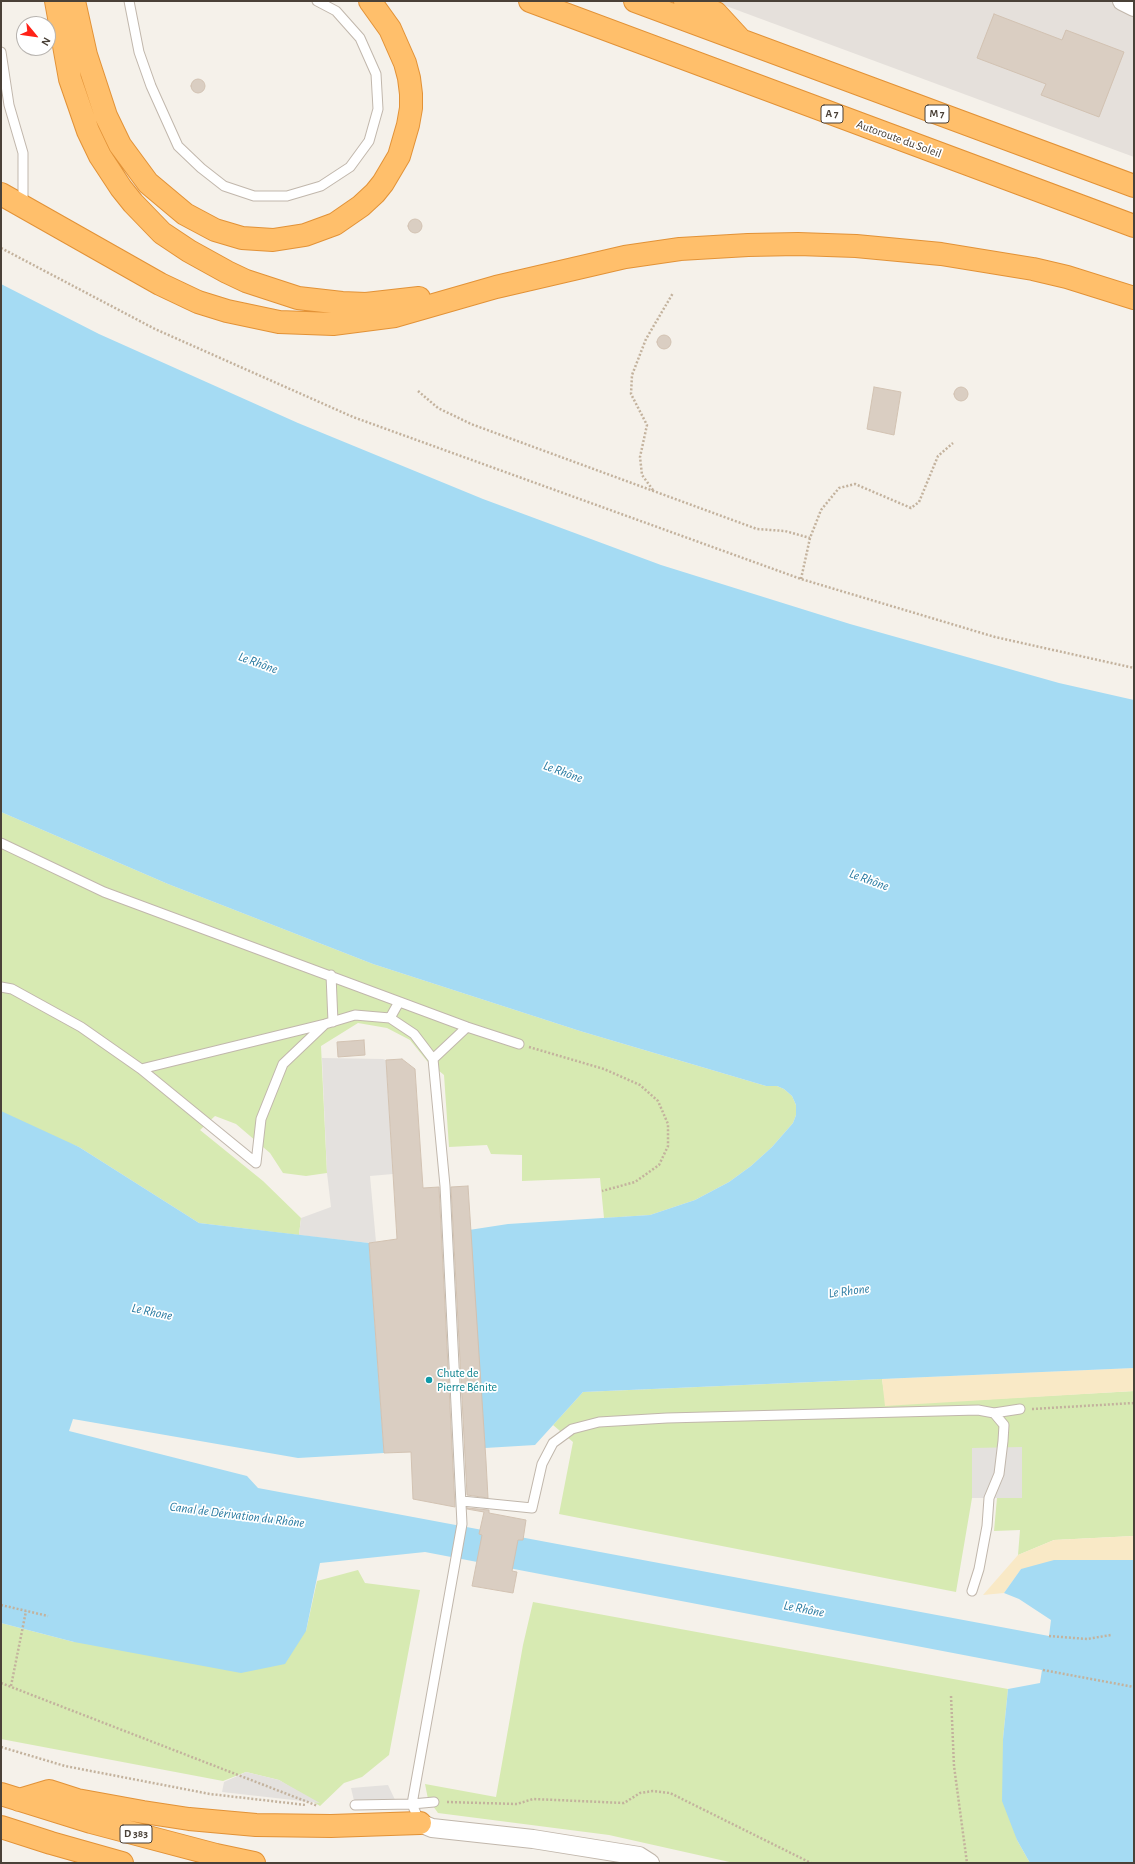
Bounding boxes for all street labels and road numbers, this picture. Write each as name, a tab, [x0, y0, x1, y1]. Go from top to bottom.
road number: A 7	[821, 105, 843, 123]
road number: M 7	[925, 105, 949, 123]
street label: Autoroute du Soleil	[855, 117, 943, 161]
road number: D 383	[120, 1825, 152, 1843]

